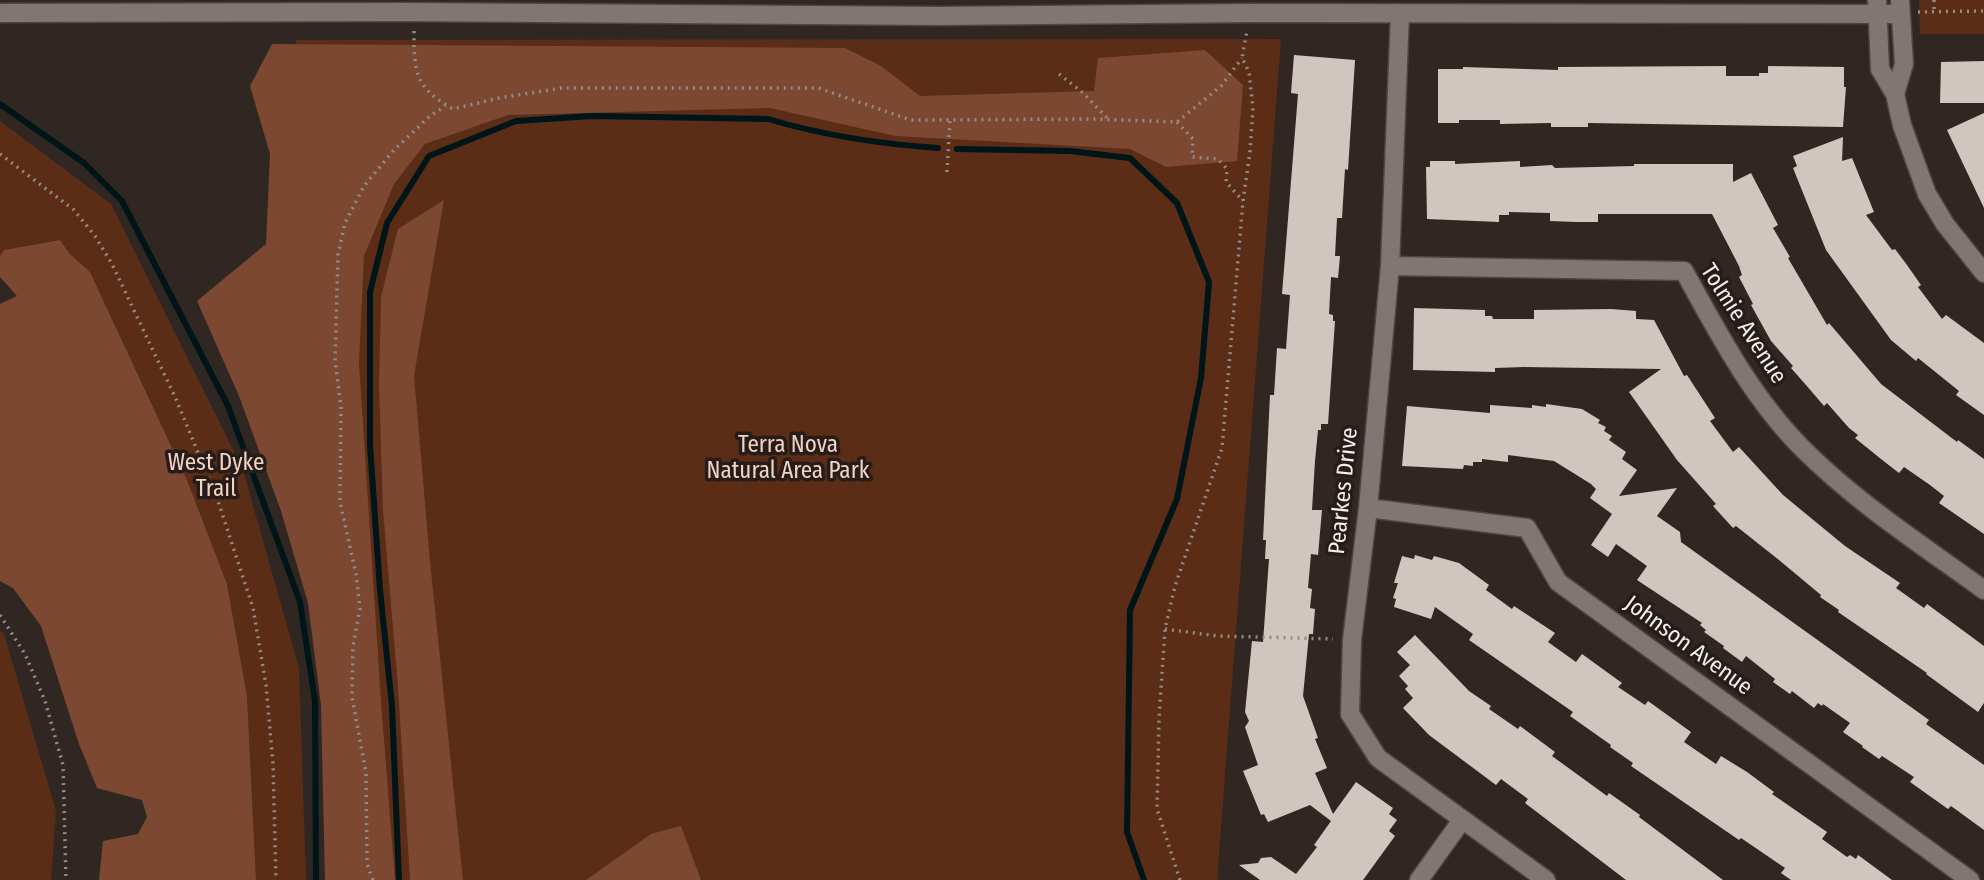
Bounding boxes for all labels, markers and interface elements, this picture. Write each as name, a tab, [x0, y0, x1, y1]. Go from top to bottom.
street label: Tolmie Avenue	[1694, 259, 1792, 389]
street label: Pearkes Drive	[1324, 426, 1364, 556]
park label: Terra Nova Natural Area Park	[707, 432, 869, 486]
park label: West Dyke Trail	[168, 450, 264, 504]
street label: Johnson Avenue	[1619, 590, 1757, 702]

